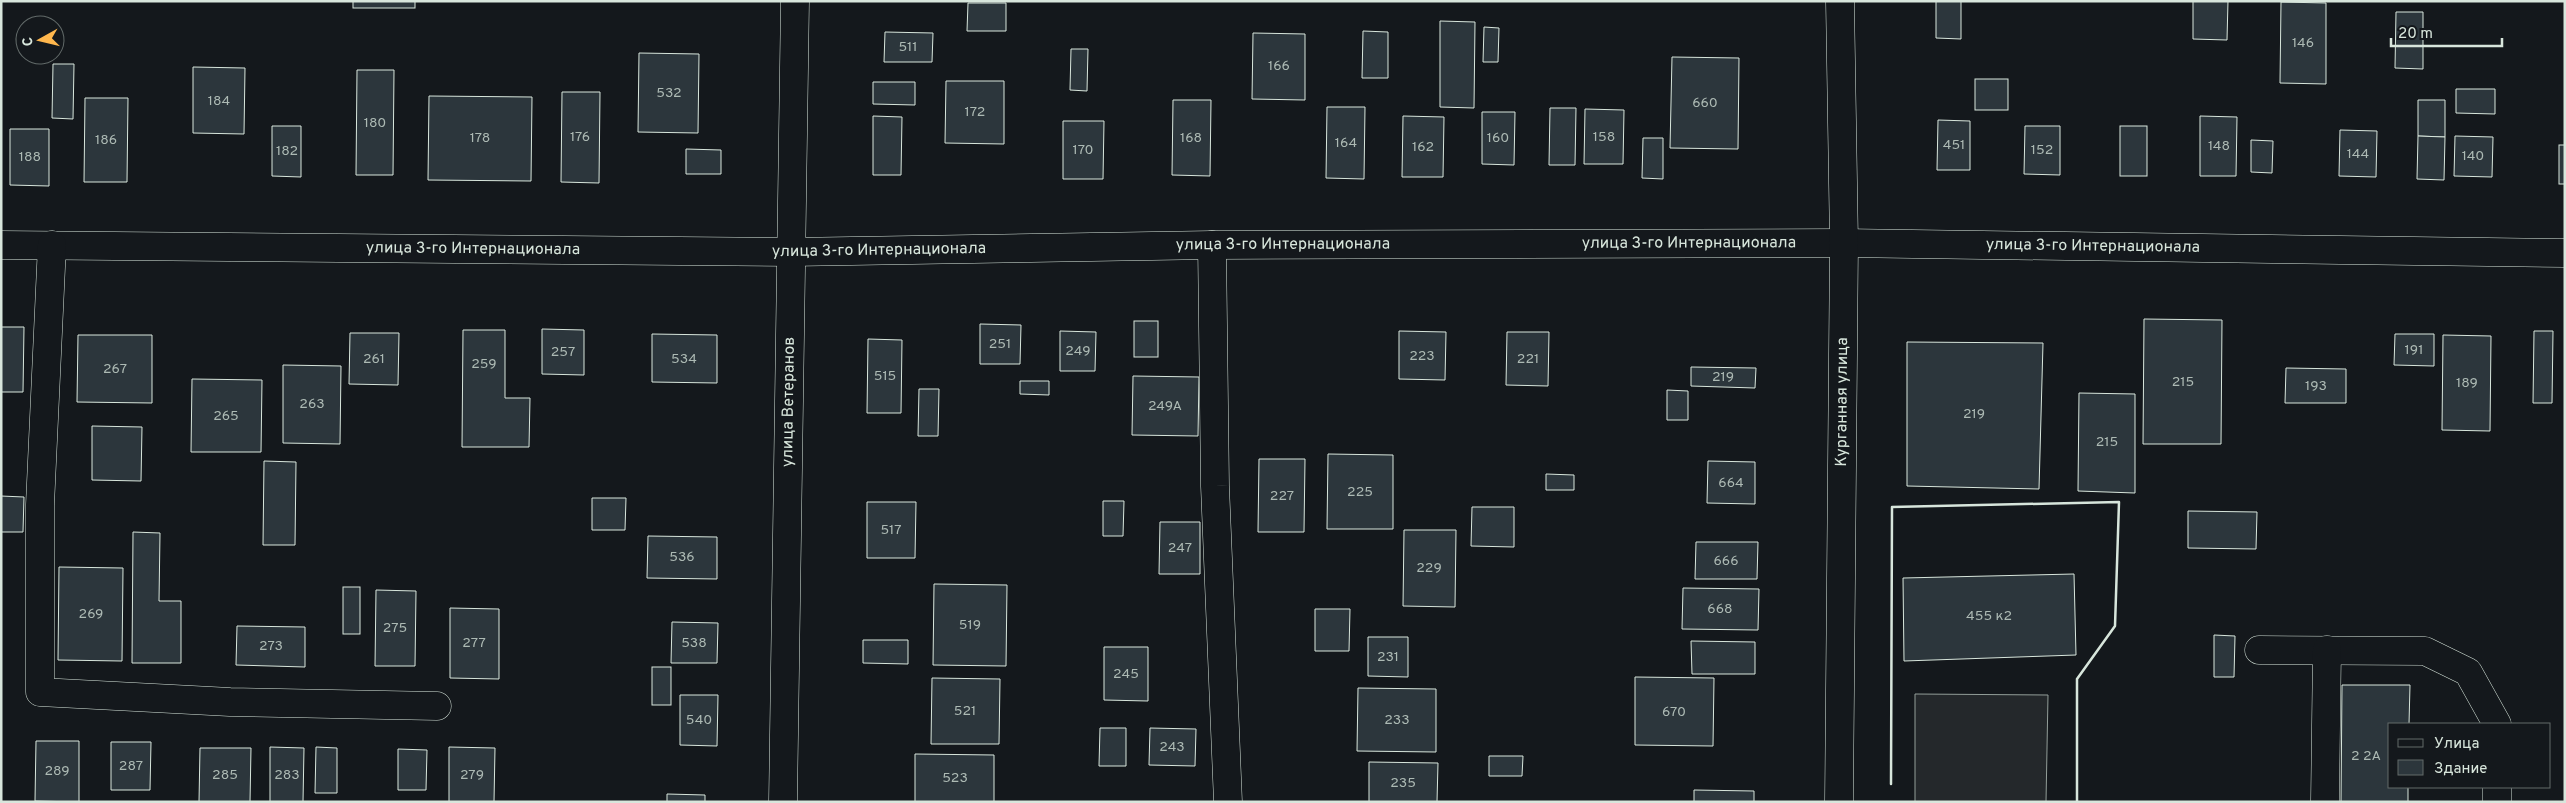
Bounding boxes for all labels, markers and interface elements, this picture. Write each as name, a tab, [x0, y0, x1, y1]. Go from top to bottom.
north arrow	[15, 15, 65, 65]
scale bar	[2391, 15, 2502, 47]
text: 20 m	[2398, 25, 2433, 44]
house number: 146	[2292, 35, 2314, 52]
text: С	[20, 36, 38, 47]
house number: 511	[898, 39, 918, 56]
house number: 166	[1268, 58, 1290, 75]
house number: 532	[656, 85, 682, 102]
house number: 184	[208, 93, 230, 110]
house number: 660	[1692, 95, 1718, 112]
house number: 172	[965, 104, 985, 121]
house number: 180	[364, 115, 386, 132]
house number: 176	[570, 129, 590, 146]
house number: 158	[1593, 129, 1615, 146]
house number: 178	[470, 130, 490, 147]
house number: 168	[1180, 130, 1202, 147]
house number: 160	[1487, 130, 1509, 147]
house number: 186	[95, 132, 117, 149]
house number: 164	[1335, 135, 1357, 152]
house number: 451	[1943, 137, 1965, 154]
house number: 148	[2208, 138, 2230, 155]
house number: 162	[1412, 139, 1434, 156]
house number: 170	[1072, 142, 1094, 159]
house number: 152	[2031, 142, 2053, 159]
house number: 182	[276, 143, 298, 160]
house number: 144	[2347, 146, 2369, 163]
house number: 140	[2462, 148, 2484, 165]
house number: 188	[19, 149, 41, 166]
street label: улица 3-го Интернационала	[1582, 233, 1796, 254]
street label: улица 3-го Интернационала	[1176, 234, 1390, 256]
street label: улица 3-го Интернационала	[1986, 235, 2200, 258]
street label: улица 3-го Интернационала	[366, 238, 580, 260]
street label: улица 3-го Интернационала	[772, 239, 986, 262]
house number: 251	[989, 336, 1011, 353]
street label: улица Ветеранов	[778, 337, 800, 467]
street label: Курганная улица	[1832, 337, 1853, 467]
house number: 191	[2405, 342, 2423, 359]
house number: 249	[1065, 343, 1091, 360]
house number: 257	[551, 344, 575, 361]
house number: 223	[1409, 348, 1435, 365]
house number: 261	[363, 351, 385, 368]
house number: 534	[671, 351, 697, 368]
house number: 221	[1517, 351, 1539, 368]
house number: 259	[471, 356, 497, 373]
house number: 267	[103, 361, 127, 378]
house number: 515	[874, 368, 896, 385]
house number: 219	[1712, 369, 1734, 386]
house number: 215	[2172, 374, 2194, 391]
house number: 189	[2456, 375, 2478, 392]
house number: 193	[2305, 378, 2327, 395]
house number: 263	[299, 396, 325, 413]
house number: 249А	[1148, 398, 1182, 415]
house number: 219	[1963, 406, 1985, 423]
house number: 265	[213, 408, 239, 425]
house number: 215	[2096, 434, 2118, 451]
house number: 664	[1718, 475, 1744, 492]
house number: 225	[1347, 484, 1373, 501]
house number: 227	[1270, 488, 1294, 505]
house number: 517	[880, 522, 902, 539]
house number: 247	[1168, 540, 1192, 557]
house number: 536	[669, 549, 695, 566]
house number: 666	[1713, 553, 1739, 570]
house number: 229	[1416, 560, 1442, 577]
house number: 668	[1707, 601, 1733, 618]
house number: 269	[79, 606, 103, 623]
house number: 455 к2	[1966, 608, 2012, 625]
house number: 519	[959, 617, 981, 634]
house number: 275	[383, 620, 407, 637]
house number: 277	[462, 635, 486, 652]
house number: 538	[681, 635, 707, 652]
house number: 273	[259, 638, 283, 655]
house number: 231	[1377, 649, 1399, 666]
house number: 245	[1113, 666, 1139, 683]
house number: 521	[954, 703, 976, 720]
house number: 670	[1662, 704, 1686, 721]
house number: 540	[686, 712, 712, 729]
house number: 233	[1384, 712, 1410, 729]
legend	[2388, 723, 2551, 788]
text: Улица	[2434, 735, 2479, 754]
house number: 243	[1159, 739, 1185, 756]
house number: 2 2А	[2351, 748, 2381, 765]
house number: 287	[119, 758, 143, 775]
text: Здание	[2434, 760, 2487, 779]
house number: 289	[44, 763, 70, 780]
house number: 285	[212, 767, 238, 784]
house number: 283	[274, 767, 300, 784]
house number: 279	[460, 767, 484, 784]
house number: 523	[942, 770, 968, 787]
house number: 235	[1390, 775, 1416, 792]

